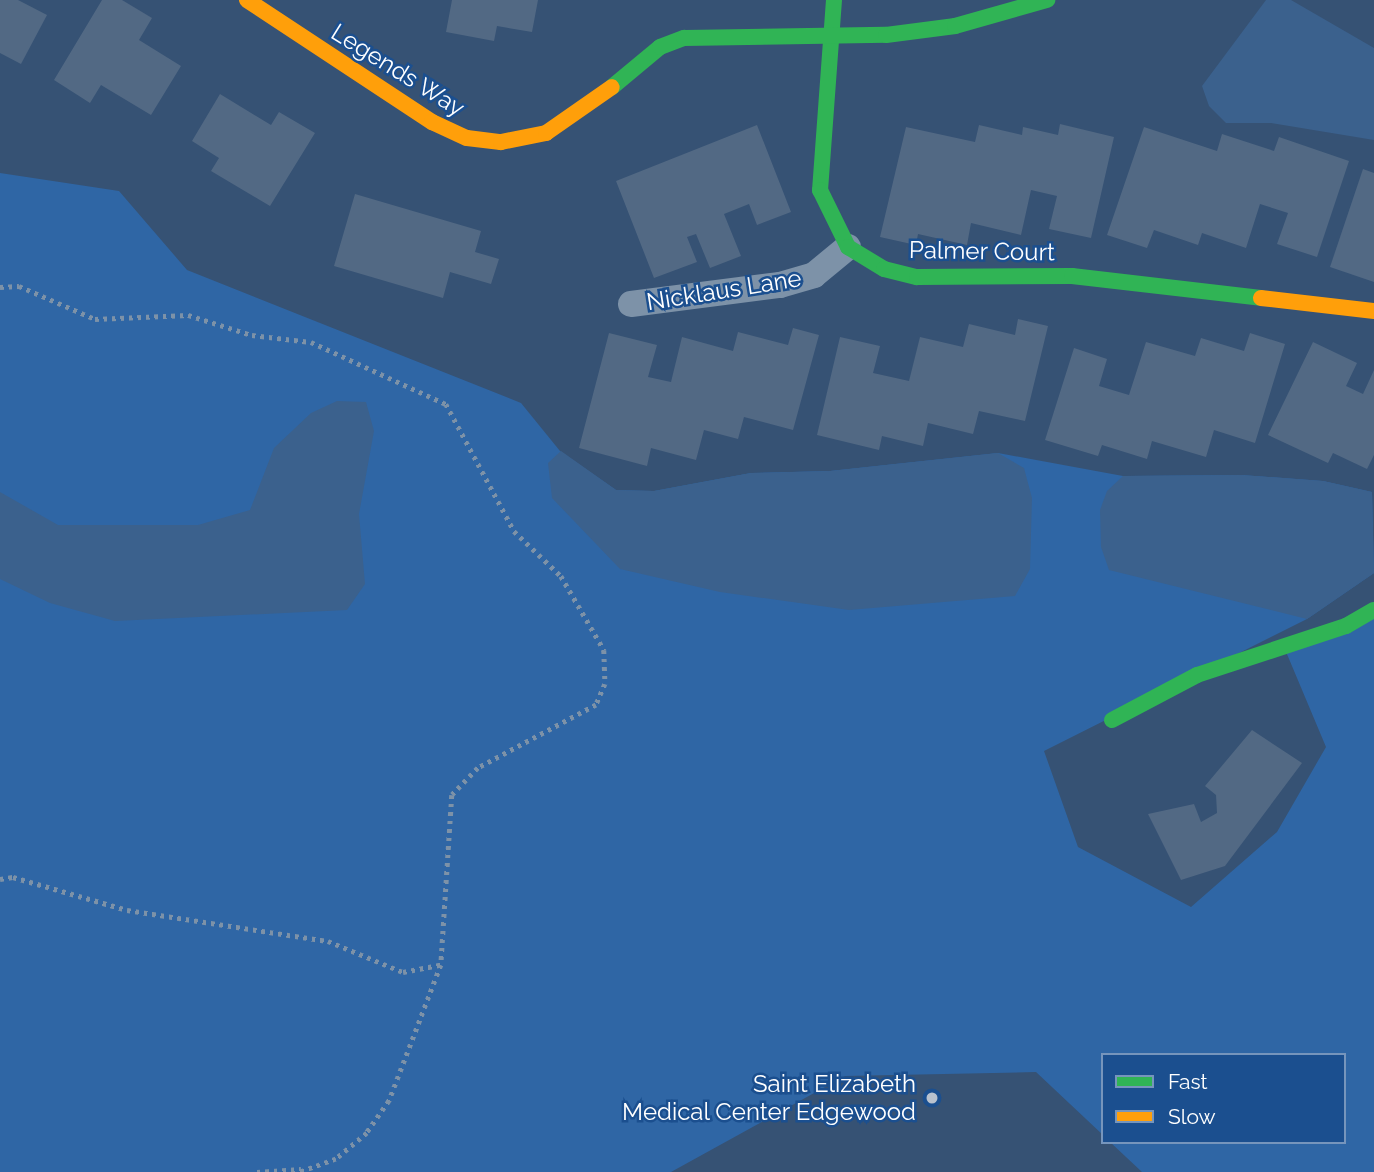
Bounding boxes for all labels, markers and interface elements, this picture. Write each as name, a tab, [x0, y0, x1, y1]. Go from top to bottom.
street label: Legends Way	[326, 17, 470, 123]
street label: Palmer Court	[908, 235, 1056, 267]
street label: Nicklaus Lane	[645, 264, 803, 316]
legend	[1101, 1053, 1346, 1144]
text: Fast	[1168, 1069, 1208, 1094]
place label: Saint Elizabeth Medical Center Edgewood	[621, 1070, 916, 1126]
marker: Saint Elizabeth Medical Center Edgewood	[922, 1088, 942, 1108]
text: Slow	[1168, 1104, 1216, 1129]

